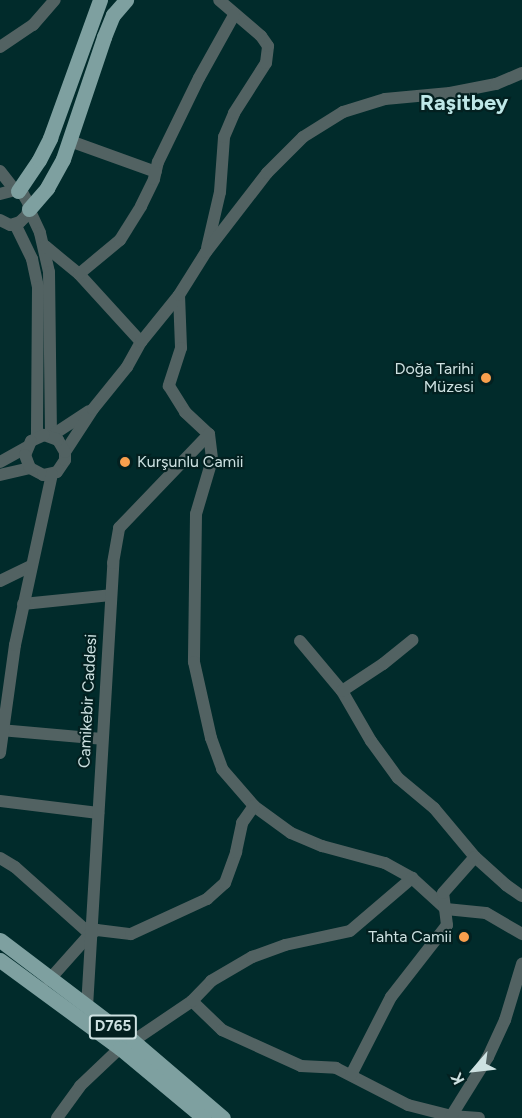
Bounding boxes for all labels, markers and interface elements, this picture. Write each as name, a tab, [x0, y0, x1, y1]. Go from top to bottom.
district label: Raşitbey	[420, 90, 508, 116]
place label: Doğa Tarihi Müzesi	[394, 359, 474, 397]
marker: Doğa Tarihi Müzesi	[479, 371, 493, 385]
place label: Kurşunlu Camii	[137, 452, 244, 472]
marker: Kurşunlu Camii	[118, 455, 132, 469]
street label: Camikebir Caddesi	[75, 634, 101, 768]
place label: Tahta Camii	[368, 927, 452, 947]
marker: Tahta Camii	[457, 930, 471, 944]
road number: D765	[88, 1015, 138, 1039]
north arrow	[444, 1040, 504, 1100]
text: K	[447, 1070, 469, 1088]

